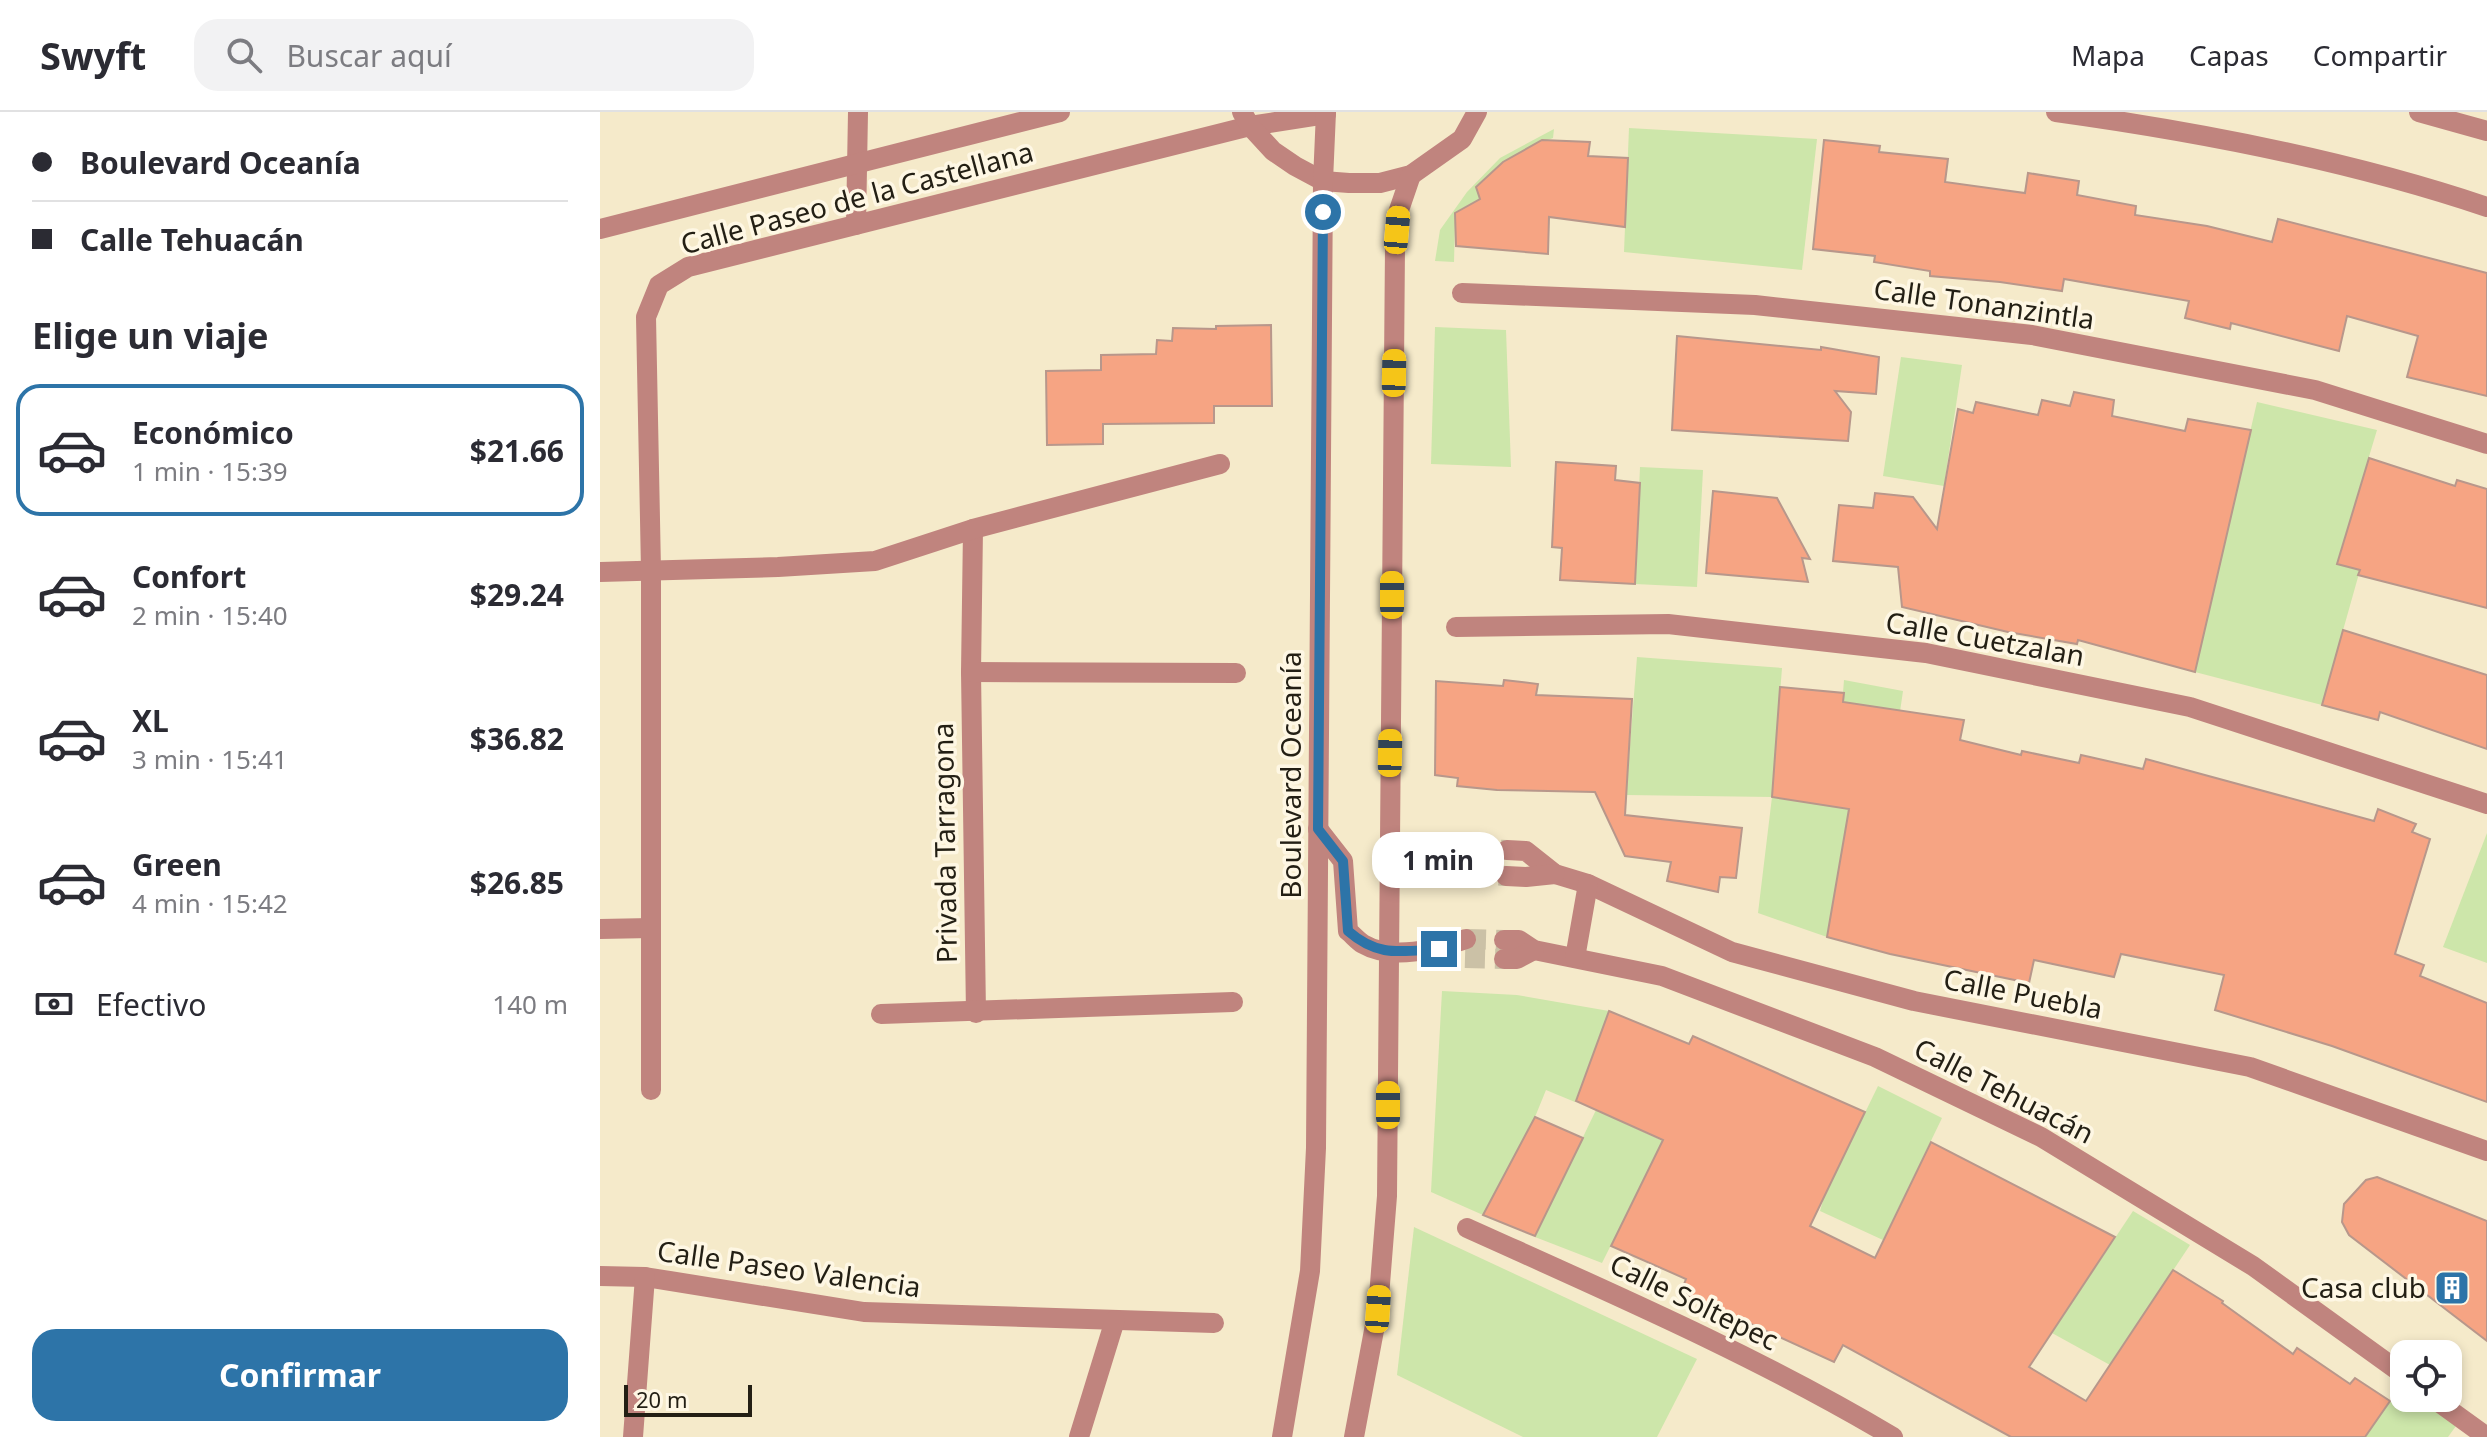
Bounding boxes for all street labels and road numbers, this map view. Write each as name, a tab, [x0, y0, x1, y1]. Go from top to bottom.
street label: Calle Paseo de la Castellana	[676, 132, 1037, 262]
street label: Calle Tonanzintla	[1871, 269, 2097, 337]
street label: Calle Cuetzalan	[1883, 602, 2087, 674]
street label: Boulevard Oceanía	[1271, 651, 1309, 899]
street label: Privada Tarragona	[923, 723, 965, 964]
street label: Calle Puebla	[1940, 959, 2106, 1027]
street label: Calle Tehuacán	[1908, 1028, 2101, 1152]
street label: Calle Paseo Valencia	[655, 1231, 923, 1305]
street label: Calle Soltepec	[1604, 1244, 1785, 1358]

